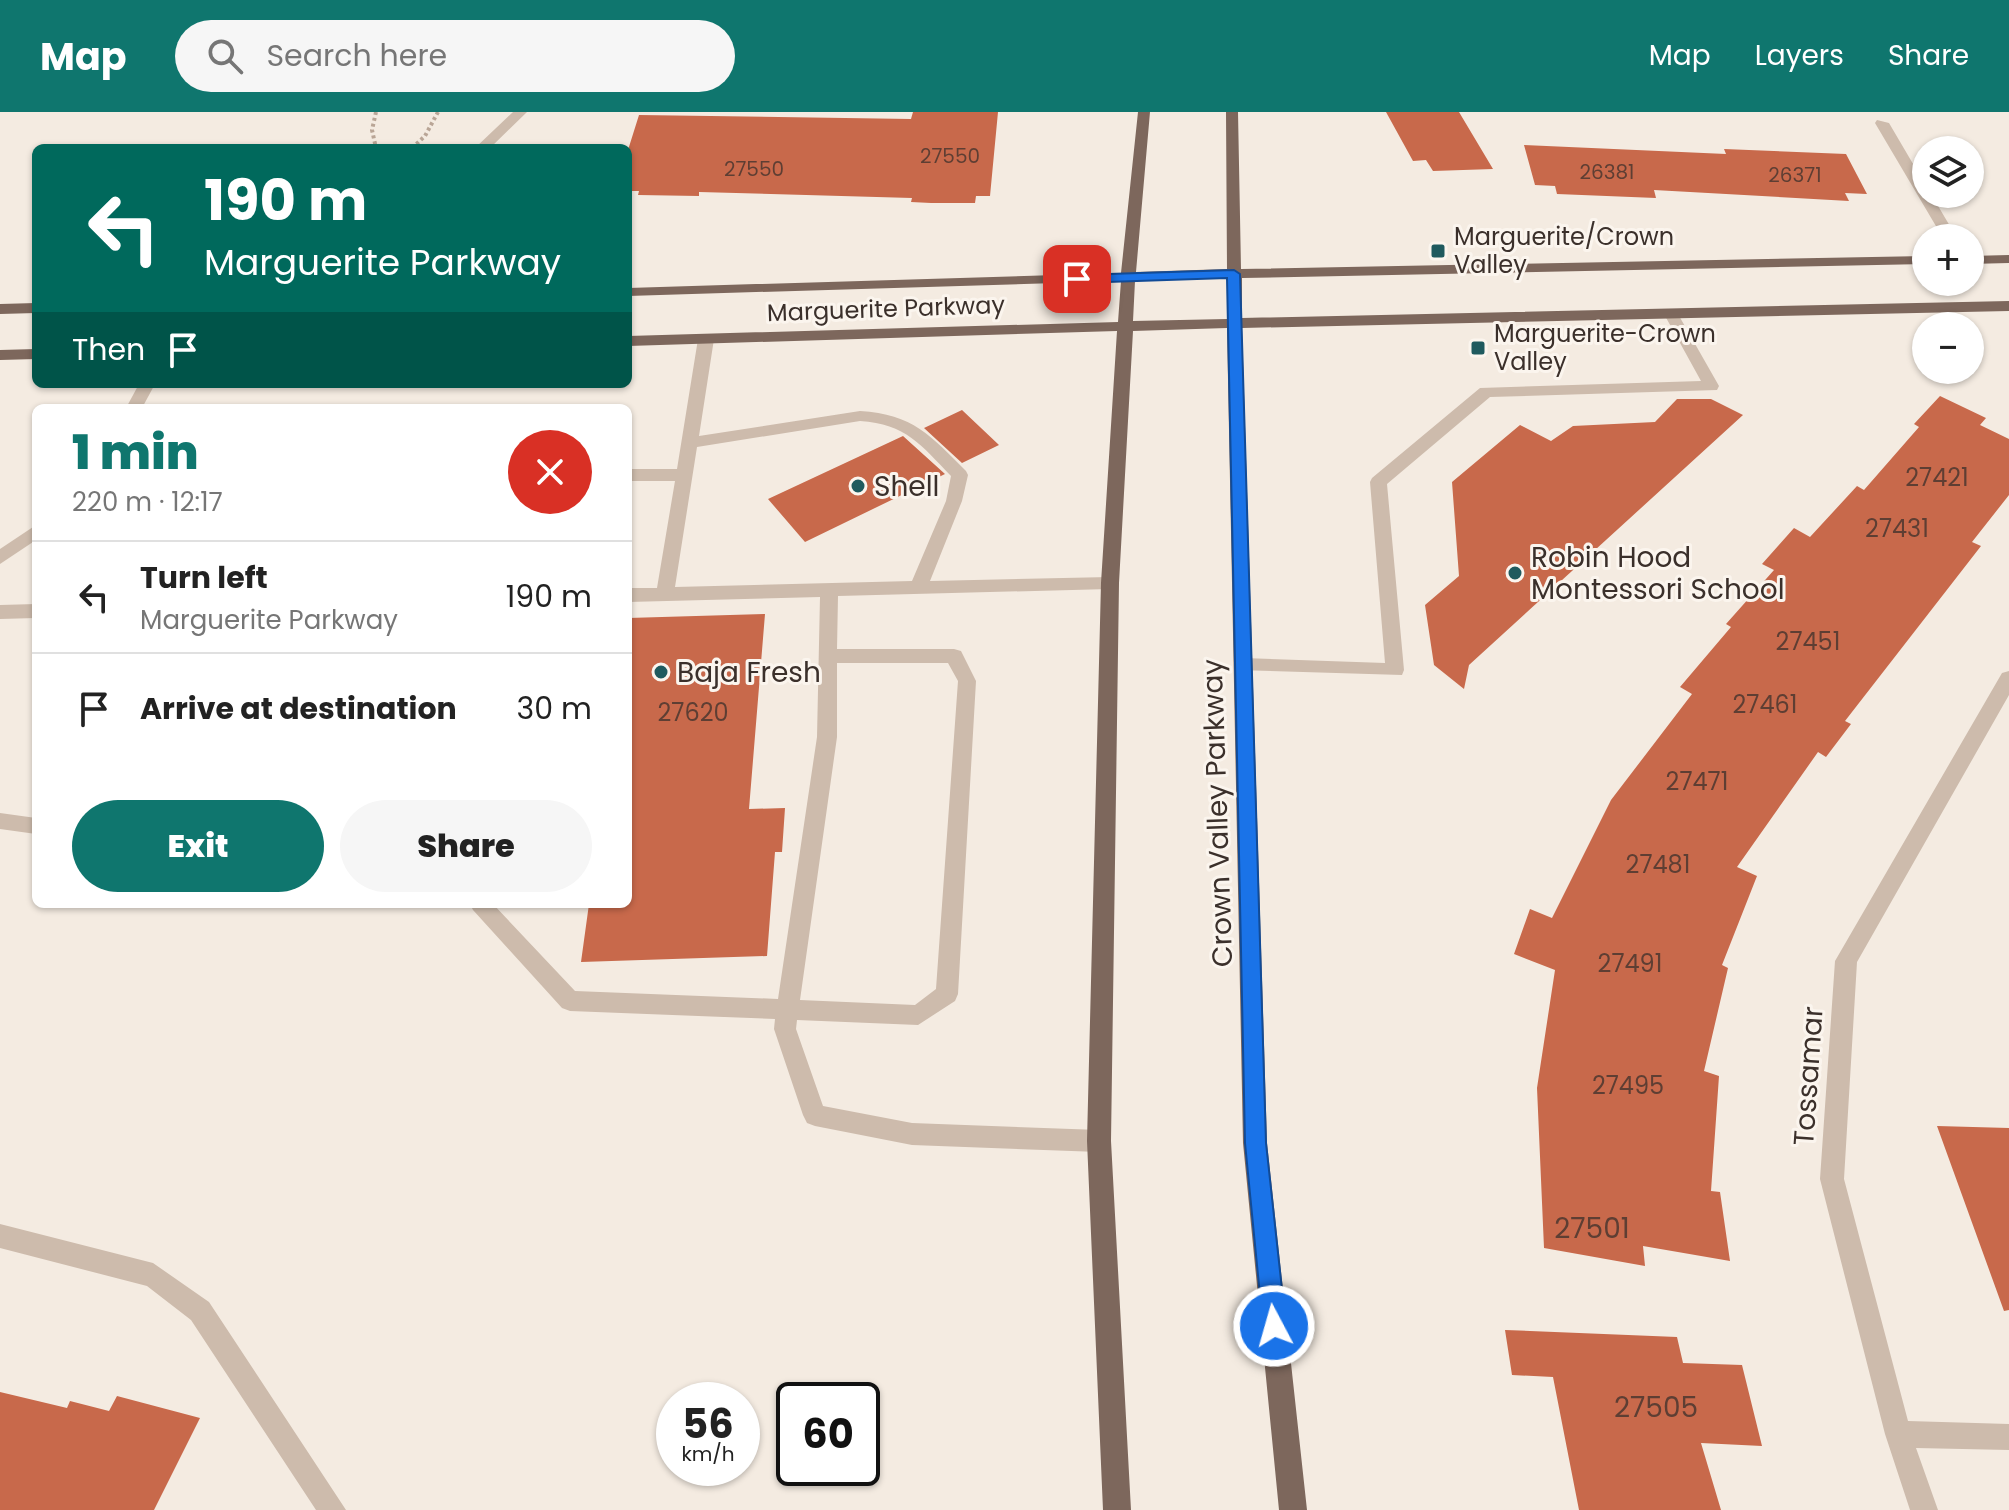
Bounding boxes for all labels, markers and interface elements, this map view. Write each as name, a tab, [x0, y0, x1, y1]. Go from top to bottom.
search box	[175, 20, 735, 92]
text: Map	[40, 30, 127, 83]
icon: search	[203, 34, 247, 78]
text: Search here	[267, 34, 447, 77]
text: Map	[1649, 36, 1711, 75]
text: Layers	[1755, 36, 1844, 75]
text: Share	[1888, 36, 1969, 75]
map controls	[1912, 136, 1984, 384]
button: layers	[1912, 136, 1984, 208]
house number: 27550	[920, 142, 980, 170]
house number: 27550	[724, 155, 784, 183]
house number: 26381	[1580, 158, 1635, 186]
text: 190 m	[204, 161, 367, 240]
house number: 26371	[1768, 161, 1822, 189]
icon: left	[72, 176, 176, 280]
place label: Marguerite/Crown Valley	[1454, 220, 1674, 281]
button: +	[1912, 224, 1984, 296]
text: Marguerite Parkway	[204, 237, 561, 288]
marker: Marguerite/Crown Valley	[1429, 242, 1447, 260]
pin	[1043, 245, 1111, 313]
icon: arrive	[1055, 257, 1099, 301]
street label: Marguerite Parkway	[766, 288, 1006, 329]
button: −	[1912, 312, 1984, 384]
place label: Marguerite-Crown Valley	[1494, 317, 1716, 378]
text: Then	[72, 328, 145, 371]
icon: arrive	[161, 328, 205, 372]
marker: Marguerite-Crown Valley	[1469, 339, 1487, 357]
text: 1 min	[72, 419, 199, 486]
button: close	[508, 430, 592, 514]
house number: 27421	[1905, 461, 1969, 494]
place label: Shell	[874, 467, 940, 506]
marker: Shell	[849, 477, 867, 495]
text: 220 m · 12:17	[72, 484, 223, 520]
house number: 27431	[1865, 512, 1929, 545]
place label: Robin Hood Montessori School	[1531, 538, 1785, 609]
text: Turn left	[140, 556, 268, 599]
marker: Robin Hood Montessori School	[1506, 564, 1524, 582]
icon: left	[72, 575, 116, 619]
text: 190 m	[506, 575, 592, 618]
text: Marguerite Parkway	[140, 602, 398, 638]
house number: 27451	[1776, 625, 1840, 658]
place label: Baja Fresh	[677, 653, 821, 692]
street label: Crown Valley Parkway	[1193, 658, 1242, 968]
marker: Baja Fresh	[652, 663, 670, 681]
icon: arrive	[72, 687, 116, 731]
text: Arrive at destination	[140, 687, 457, 730]
text: 30 m	[517, 687, 592, 730]
house number: 27461	[1733, 688, 1797, 721]
house number: 27620	[657, 696, 729, 729]
house number: 27471	[1666, 765, 1728, 798]
button: Exit	[72, 800, 324, 892]
button: Share	[340, 800, 592, 892]
house number: 27481	[1626, 848, 1690, 881]
house number: 27491	[1598, 947, 1662, 980]
street label: Tossamar	[1784, 1005, 1833, 1147]
house number: 27495	[1592, 1069, 1664, 1102]
house number: 27501	[1554, 1209, 1630, 1248]
position arrow	[1232, 1284, 1316, 1368]
speed limit sign: 60	[776, 1382, 880, 1486]
house number: 27505	[1614, 1388, 1698, 1427]
text: 56	[682, 1396, 734, 1452]
text: km/h	[681, 1440, 735, 1468]

